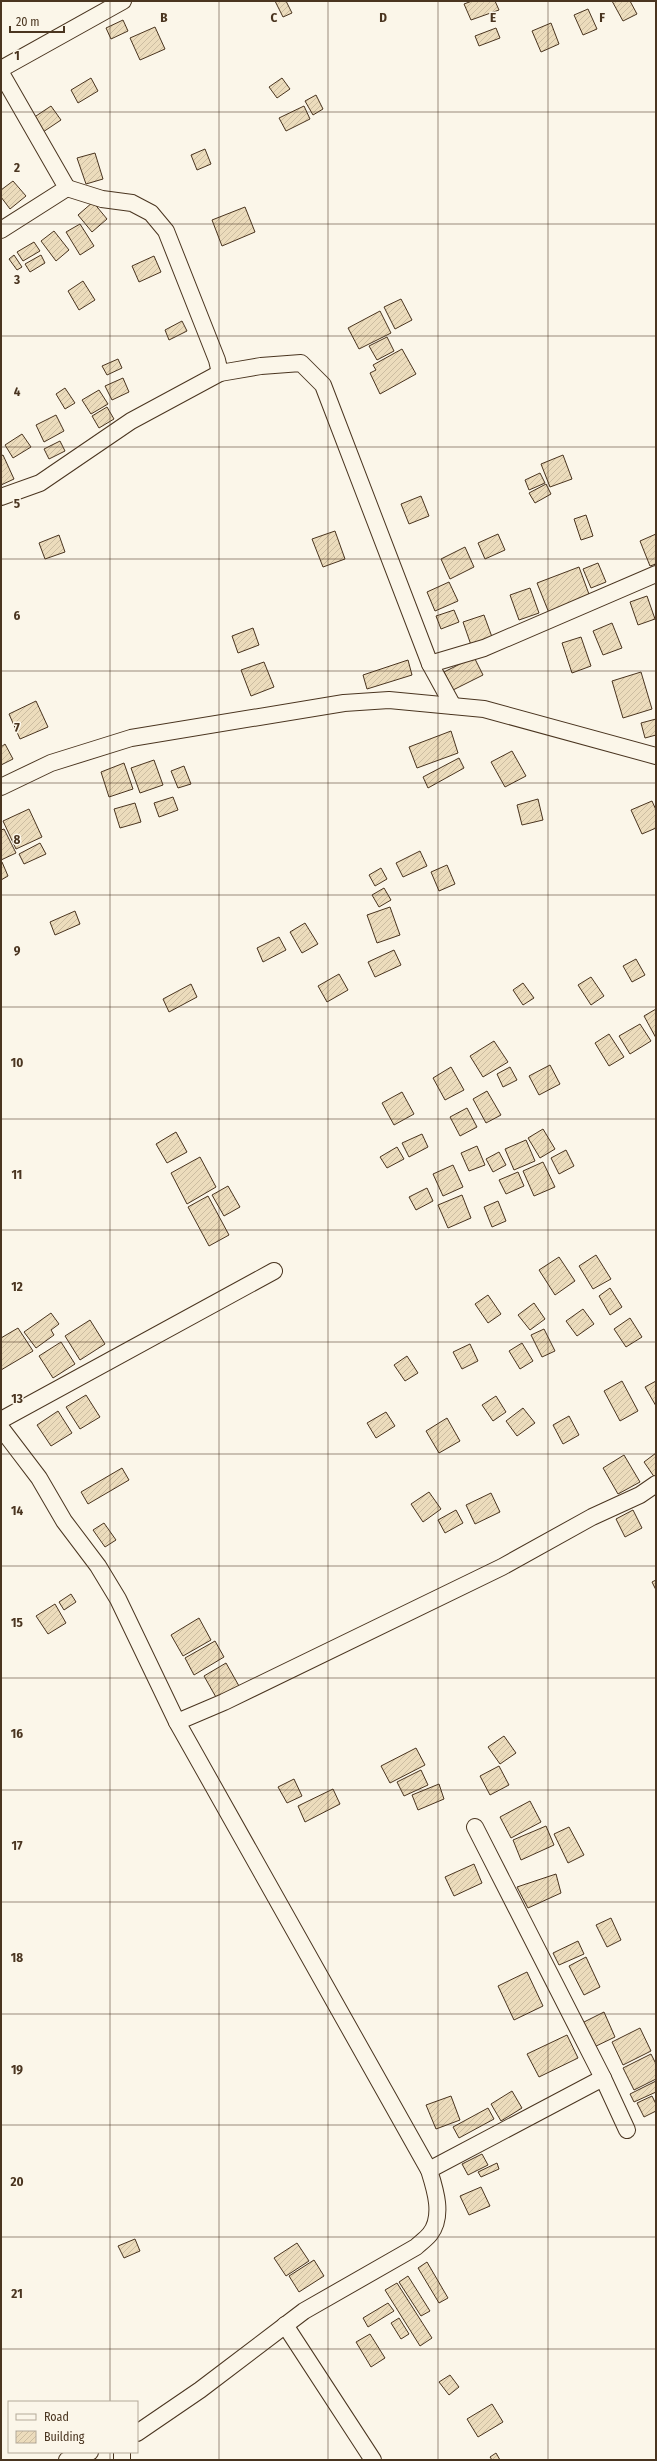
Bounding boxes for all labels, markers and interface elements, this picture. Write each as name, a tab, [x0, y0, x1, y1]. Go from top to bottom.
scale bar	[10, 8, 64, 34]
text: B	[160, 10, 168, 25]
text: C	[271, 10, 278, 25]
text: D	[379, 10, 387, 25]
text: E	[490, 10, 496, 25]
text: F	[599, 10, 605, 25]
text: 20 m	[16, 15, 40, 29]
text: 1	[14, 48, 20, 63]
text: 2	[13, 160, 20, 175]
text: 3	[13, 272, 20, 287]
text: 4	[14, 384, 21, 399]
text: 5	[14, 496, 20, 511]
text: 6	[14, 608, 21, 623]
text: 7	[14, 720, 20, 735]
text: 8	[14, 832, 21, 847]
text: 9	[14, 943, 21, 958]
text: 10	[11, 1055, 23, 1070]
text: 11	[12, 1167, 22, 1182]
text: 12	[11, 1279, 23, 1294]
text: 13	[11, 1391, 23, 1406]
text: 14	[11, 1503, 23, 1518]
text: 15	[11, 1615, 23, 1630]
text: 16	[11, 1726, 23, 1741]
text: 17	[11, 1838, 23, 1853]
text: 18	[11, 1950, 23, 1965]
text: 19	[11, 2062, 23, 2077]
text: 20	[9, 2174, 24, 2189]
text: 21	[10, 2286, 23, 2301]
legend	[8, 2401, 138, 2453]
text: Road	[44, 2410, 69, 2424]
text: Building	[44, 2430, 85, 2444]

